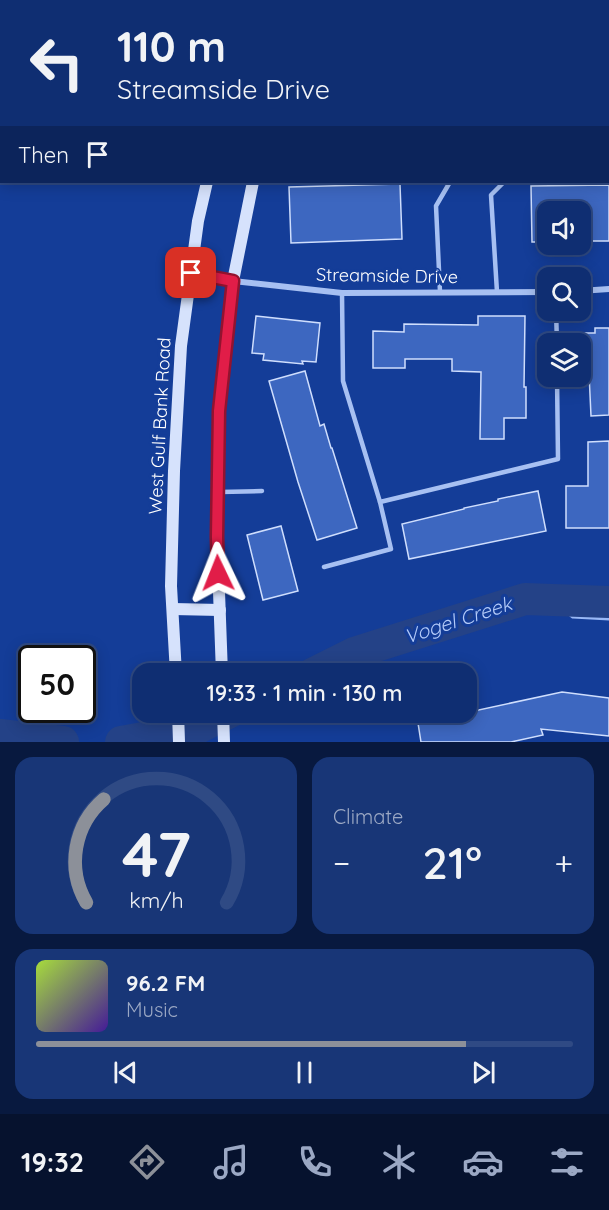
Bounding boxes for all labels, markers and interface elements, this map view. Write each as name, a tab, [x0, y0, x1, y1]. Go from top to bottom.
text: 110 m	[117, 20, 226, 73]
icon: left	[18, 24, 96, 102]
text: Streamside Drive	[117, 72, 330, 106]
icon: arrive	[81, 138, 114, 171]
text: Then	[18, 141, 69, 169]
map controls	[537, 201, 591, 387]
button: sound	[537, 201, 591, 255]
pin	[165, 247, 216, 298]
icon: arrive	[174, 256, 207, 289]
street label: Streamside Drive	[316, 263, 458, 288]
button: search	[537, 267, 591, 321]
button: layers	[537, 333, 591, 387]
street label: West Gulf Bank Road	[143, 337, 176, 515]
position arrow	[186, 541, 250, 605]
water label: Vogel Creek	[401, 590, 517, 649]
speed limit sign: 50	[18, 645, 96, 723]
text: 19:33 · 1 min · 130 m	[206, 679, 403, 707]
text: Climate	[333, 804, 403, 829]
text: 47	[121, 815, 191, 893]
text: 21°	[423, 834, 482, 890]
text: −	[333, 842, 350, 883]
text: +	[554, 842, 573, 883]
text: km/h	[129, 887, 183, 913]
text: 96.2 FM	[126, 969, 205, 997]
text: Music	[126, 997, 178, 1022]
icon: previous	[109, 1056, 142, 1089]
icon: pause	[288, 1056, 321, 1089]
icon: next	[467, 1056, 500, 1089]
icon: directions	[126, 1141, 168, 1183]
icon: music	[210, 1141, 252, 1183]
icon: phone	[294, 1141, 336, 1183]
icon: climate	[378, 1141, 420, 1183]
icon: car	[462, 1141, 504, 1183]
icon: filters	[546, 1141, 588, 1183]
text: 19:32	[21, 1145, 84, 1179]

